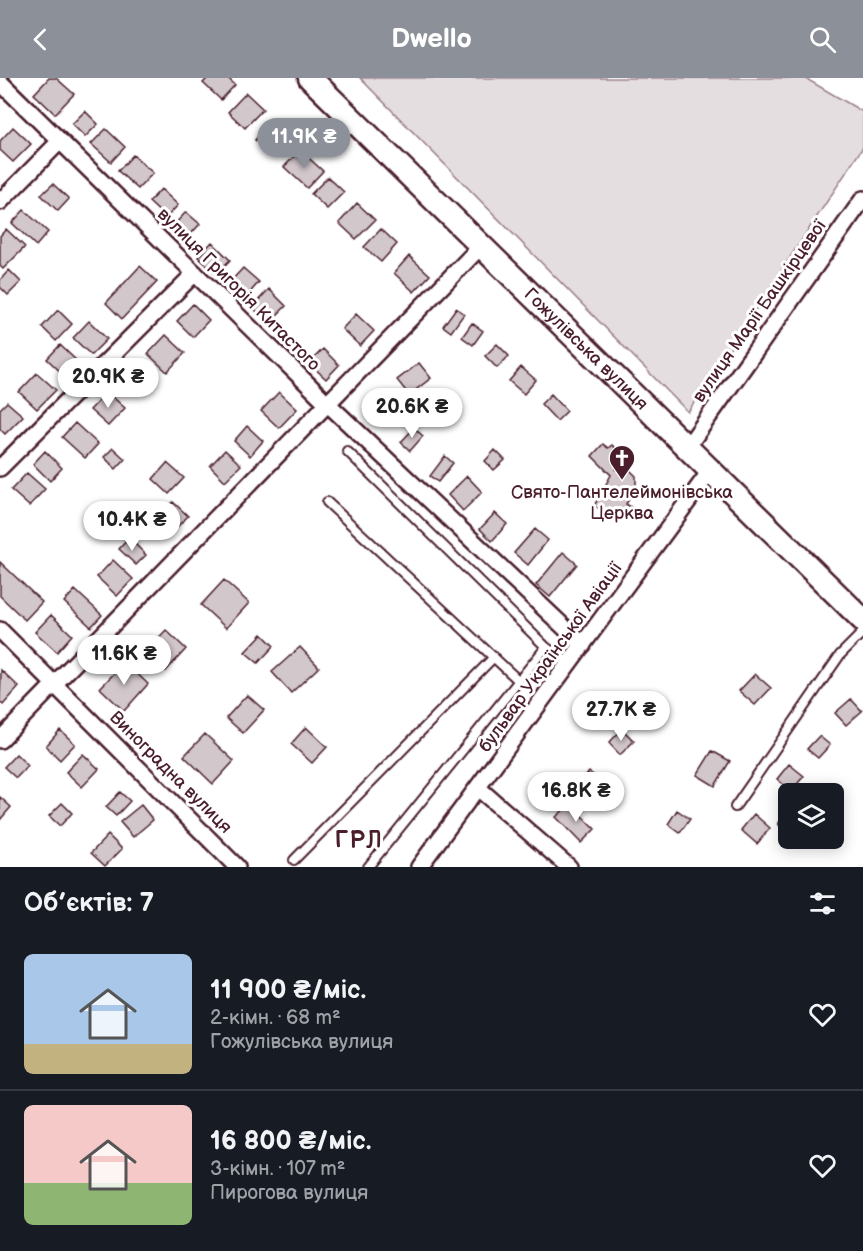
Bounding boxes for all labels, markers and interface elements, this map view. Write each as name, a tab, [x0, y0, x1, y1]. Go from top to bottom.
icon: back	[24, 23, 57, 56]
text: Dwello	[391, 23, 472, 55]
icon: search	[806, 23, 839, 56]
pin: 11.9K ₴	[249, 118, 359, 169]
text: 11.9K ₴	[271, 125, 337, 149]
street label: вулиця Григорія Китастого	[153, 204, 324, 375]
street label: вулиця Марії Башкірцевої	[688, 216, 831, 406]
street label: Гожулівська вулиця	[520, 284, 652, 415]
pin: 20.9K ₴	[53, 358, 163, 409]
text: 20.9K ₴	[72, 365, 144, 389]
pin: 20.6K ₴	[357, 388, 467, 439]
text: 20.6K ₴	[376, 395, 448, 419]
church icon: Свято-Пантелеймонівська Церква	[607, 443, 637, 481]
place label: Свято-Пантелеймонівська Церква	[511, 482, 733, 524]
pin: 10.4K ₴	[77, 501, 187, 552]
text: 10.4K ₴	[97, 508, 167, 532]
street label: бульвар Української Авіації	[475, 558, 627, 756]
pin: 11.6K ₴	[69, 635, 179, 686]
text: 11.6K ₴	[91, 642, 157, 666]
pin: 27.7K ₴	[566, 691, 676, 742]
text: 27.7K ₴	[586, 698, 656, 722]
street label: Виноградна вулиця	[105, 707, 236, 838]
pin: 16.8K ₴	[521, 772, 631, 823]
text: 16.8K ₴	[541, 779, 611, 803]
map controls	[778, 783, 844, 849]
button: layers	[778, 783, 844, 849]
district label: ГРЛ	[335, 826, 383, 855]
icon: filters	[806, 887, 839, 920]
text: Об’єктів: 7	[24, 888, 154, 919]
text: 11 900 ₴/міс.	[210, 975, 366, 1006]
icon: home	[72, 978, 144, 1050]
icon: heart	[806, 998, 839, 1031]
text: 2-кімн. · 68 m²	[210, 1006, 341, 1030]
text: Гожулівська вулиця	[210, 1030, 393, 1054]
text: 16 800 ₴/міс.	[210, 1126, 371, 1157]
icon: home	[72, 1129, 144, 1201]
icon: heart	[806, 1149, 839, 1182]
text: 3-кімн. · 107 m²	[210, 1157, 345, 1181]
text: Пирогова вулиця	[210, 1181, 368, 1205]

